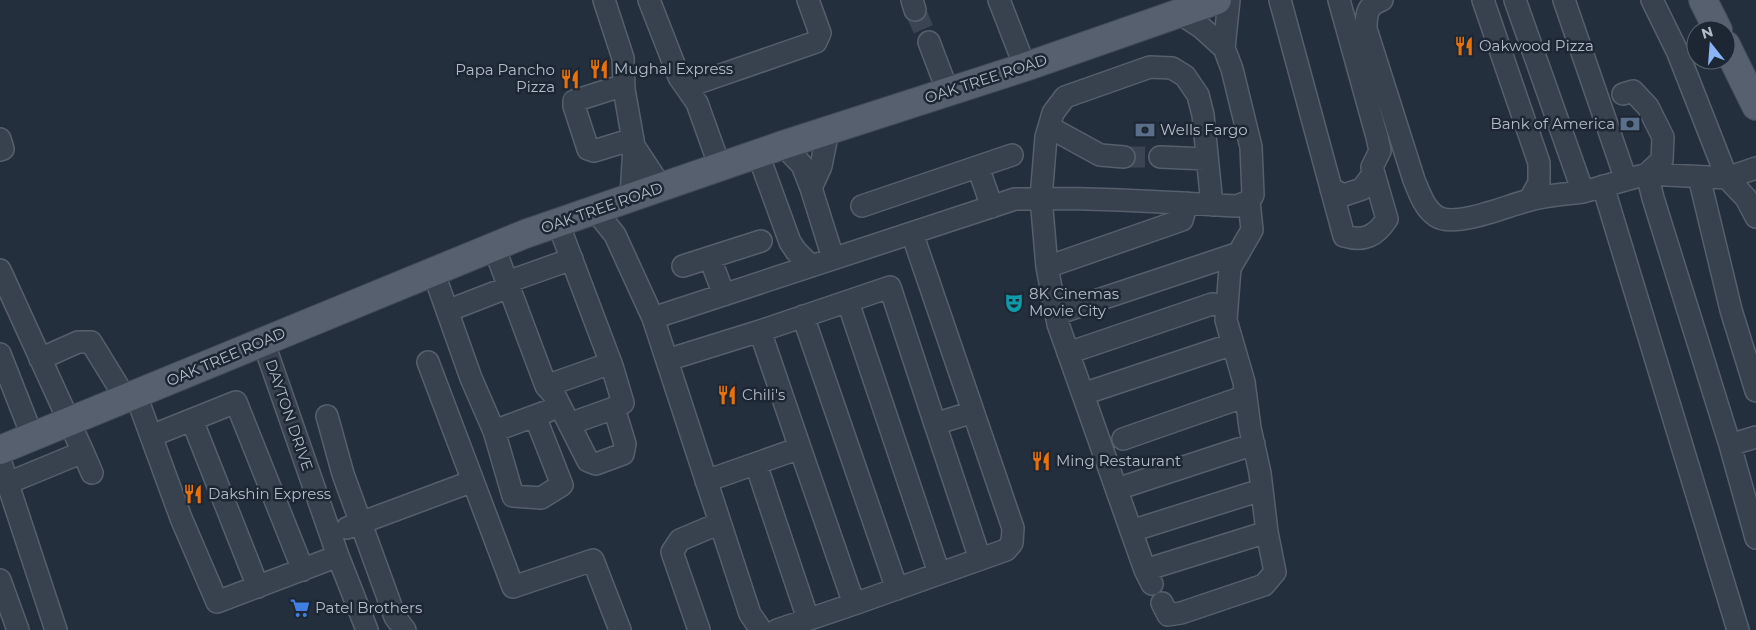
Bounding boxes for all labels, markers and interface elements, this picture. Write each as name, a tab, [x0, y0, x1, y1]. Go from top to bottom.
north arrow	[1686, 20, 1736, 70]
text: N	[1699, 22, 1715, 43]
restaurant icon: Oakwood Pizza	[1453, 35, 1475, 57]
place label: Oakwood Pizza	[1479, 36, 1594, 55]
street label: OAK TREE ROAD	[922, 50, 1049, 107]
restaurant icon: Mughal Express	[588, 58, 610, 80]
place label: Mughal Express	[614, 59, 733, 78]
place label: Papa Pancho Pizza	[455, 60, 555, 96]
restaurant icon: Papa Pancho Pizza	[559, 68, 581, 90]
bank icon: Bank of America	[1619, 113, 1641, 135]
place label: Bank of America	[1490, 114, 1615, 133]
bank icon: Wells Fargo	[1134, 119, 1156, 141]
place label: Wells Fargo	[1160, 120, 1248, 139]
street label: OAK TREE ROAD	[538, 178, 665, 237]
place label: 8K Cinemas Movie City	[1029, 284, 1119, 320]
theatre icon: 8K Cinemas Movie City	[1003, 292, 1025, 314]
street label: OAK TREE ROAD	[163, 323, 288, 390]
street label: DAYTON DRIVE	[261, 357, 317, 473]
restaurant icon: Chili's	[716, 384, 738, 406]
place label: Chili's	[742, 385, 785, 404]
restaurant icon: Ming Restaurant	[1030, 450, 1052, 472]
place label: Ming Restaurant	[1056, 451, 1181, 470]
restaurant icon: Dakshin Express	[182, 483, 204, 505]
place label: Dakshin Express	[208, 484, 331, 503]
supermarket icon: Patel Brothers	[289, 597, 311, 619]
place label: Patel Brothers	[315, 598, 422, 617]

